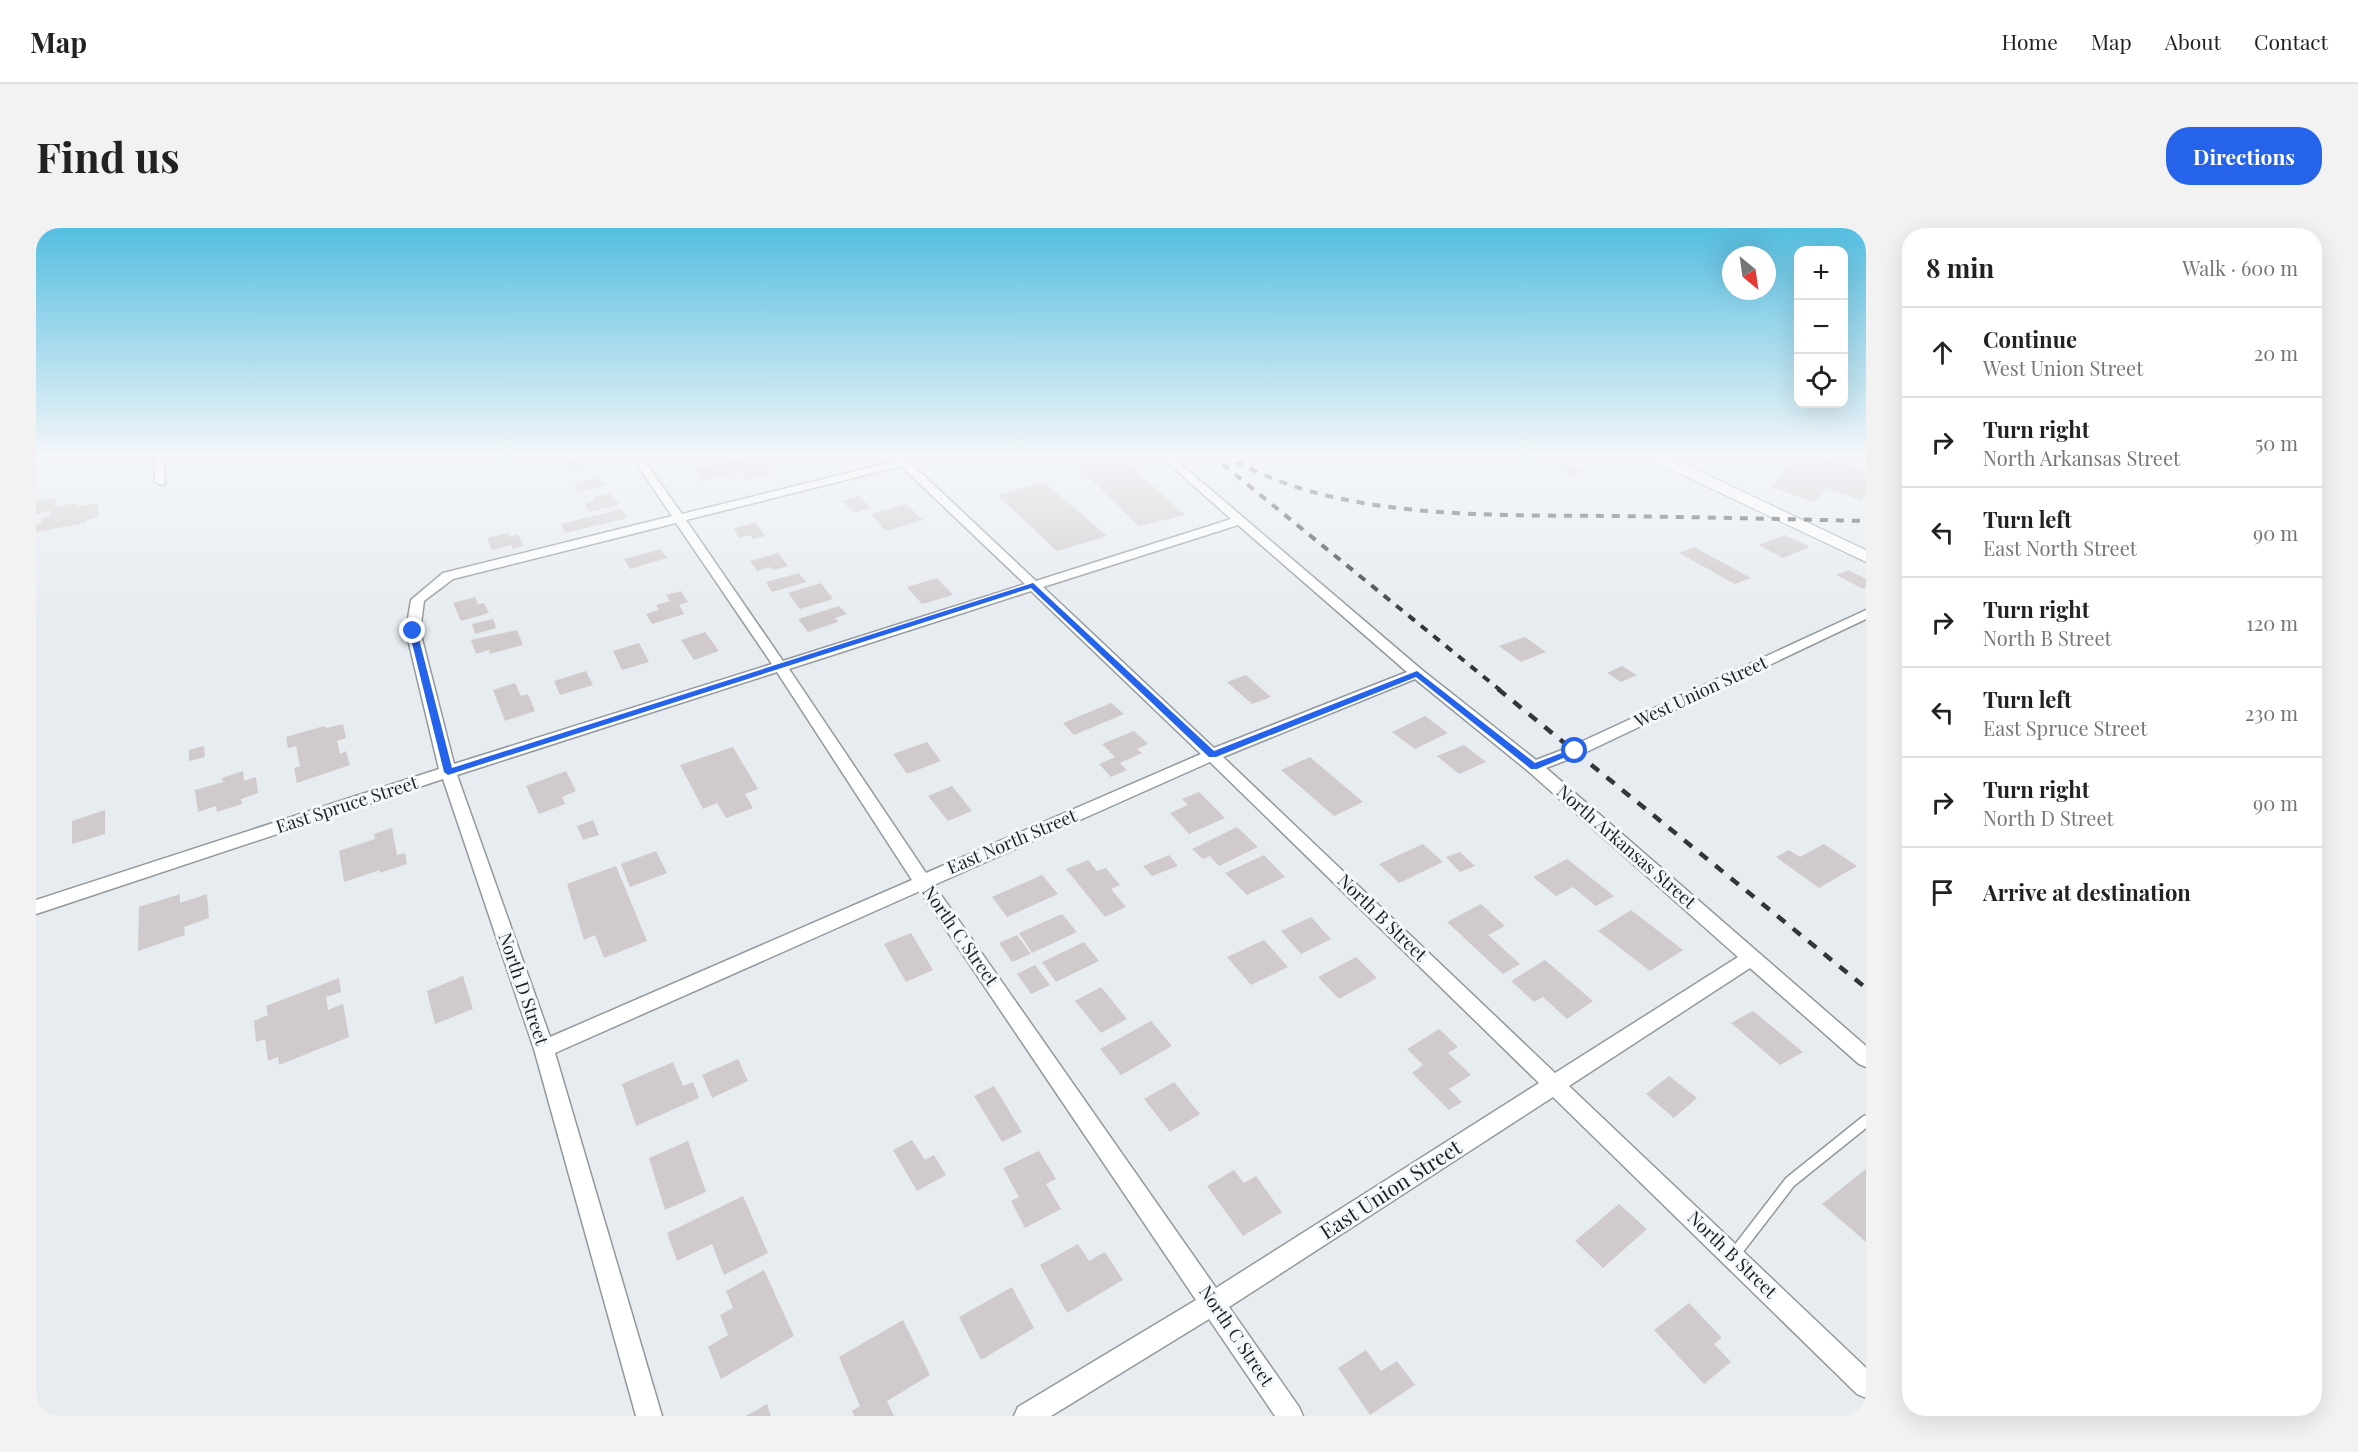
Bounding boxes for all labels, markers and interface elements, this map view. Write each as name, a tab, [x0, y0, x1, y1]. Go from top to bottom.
text: Map	[30, 23, 87, 60]
text: Home	[2002, 27, 2058, 55]
text: Map	[2091, 27, 2132, 55]
text: About	[2165, 27, 2221, 55]
text: Contact	[2254, 27, 2328, 55]
button: Directions	[2166, 127, 2322, 185]
text: Find us	[36, 128, 180, 184]
north arrow	[1722, 246, 1776, 300]
map controls	[1794, 246, 1848, 408]
button: +	[1794, 246, 1848, 300]
text: 8 min	[1926, 250, 1994, 285]
text: Walk · 600 m	[2182, 254, 2298, 281]
button: −	[1794, 300, 1848, 354]
text: Continue	[1983, 324, 2077, 354]
icon: ahead	[1926, 336, 1959, 369]
text: 20 m	[2254, 339, 2298, 366]
button: locate	[1794, 354, 1848, 408]
text: West Union Street	[1983, 354, 2143, 381]
text: Turn right	[1983, 414, 2089, 444]
icon: right	[1926, 426, 1959, 459]
text: 50 m	[2255, 429, 2298, 456]
text: North Arkansas Street	[1983, 444, 2180, 471]
text: Turn left	[1983, 504, 2072, 534]
icon: left	[1926, 516, 1959, 549]
text: 90 m	[2253, 519, 2298, 546]
text: East North Street	[1983, 534, 2137, 561]
text: Turn right	[1983, 594, 2089, 624]
icon: right	[1926, 606, 1959, 639]
text: 120 m	[2246, 609, 2298, 636]
route end	[399, 617, 425, 643]
text: North B Street	[1983, 624, 2112, 651]
street label: West Union Street	[1629, 649, 1772, 733]
text: Turn left	[1983, 684, 2072, 714]
icon: left	[1926, 696, 1959, 729]
text: 230 m	[2245, 699, 2298, 726]
text: East Spruce Street	[1983, 714, 2147, 741]
route start	[1561, 737, 1587, 763]
street label: East Spruce Street	[273, 770, 421, 838]
text: Turn right	[1983, 774, 2089, 804]
street label: North Arkansas Street	[1552, 779, 1702, 914]
icon: right	[1926, 786, 1959, 819]
text: 90 m	[2253, 789, 2298, 816]
street label: East North Street	[943, 803, 1081, 879]
text: North D Street	[1983, 804, 2114, 831]
street label: North B Street	[1333, 868, 1433, 967]
icon: arrive	[1926, 876, 1959, 909]
text: Arrive at destination	[1983, 877, 2191, 907]
street label: North C Street	[917, 881, 1005, 991]
street label: North D Street	[493, 929, 555, 1049]
street label: East Union Street	[1314, 1132, 1466, 1245]
street label: North B Street	[1683, 1205, 1783, 1304]
street label: North C Street	[1194, 1280, 1280, 1391]

